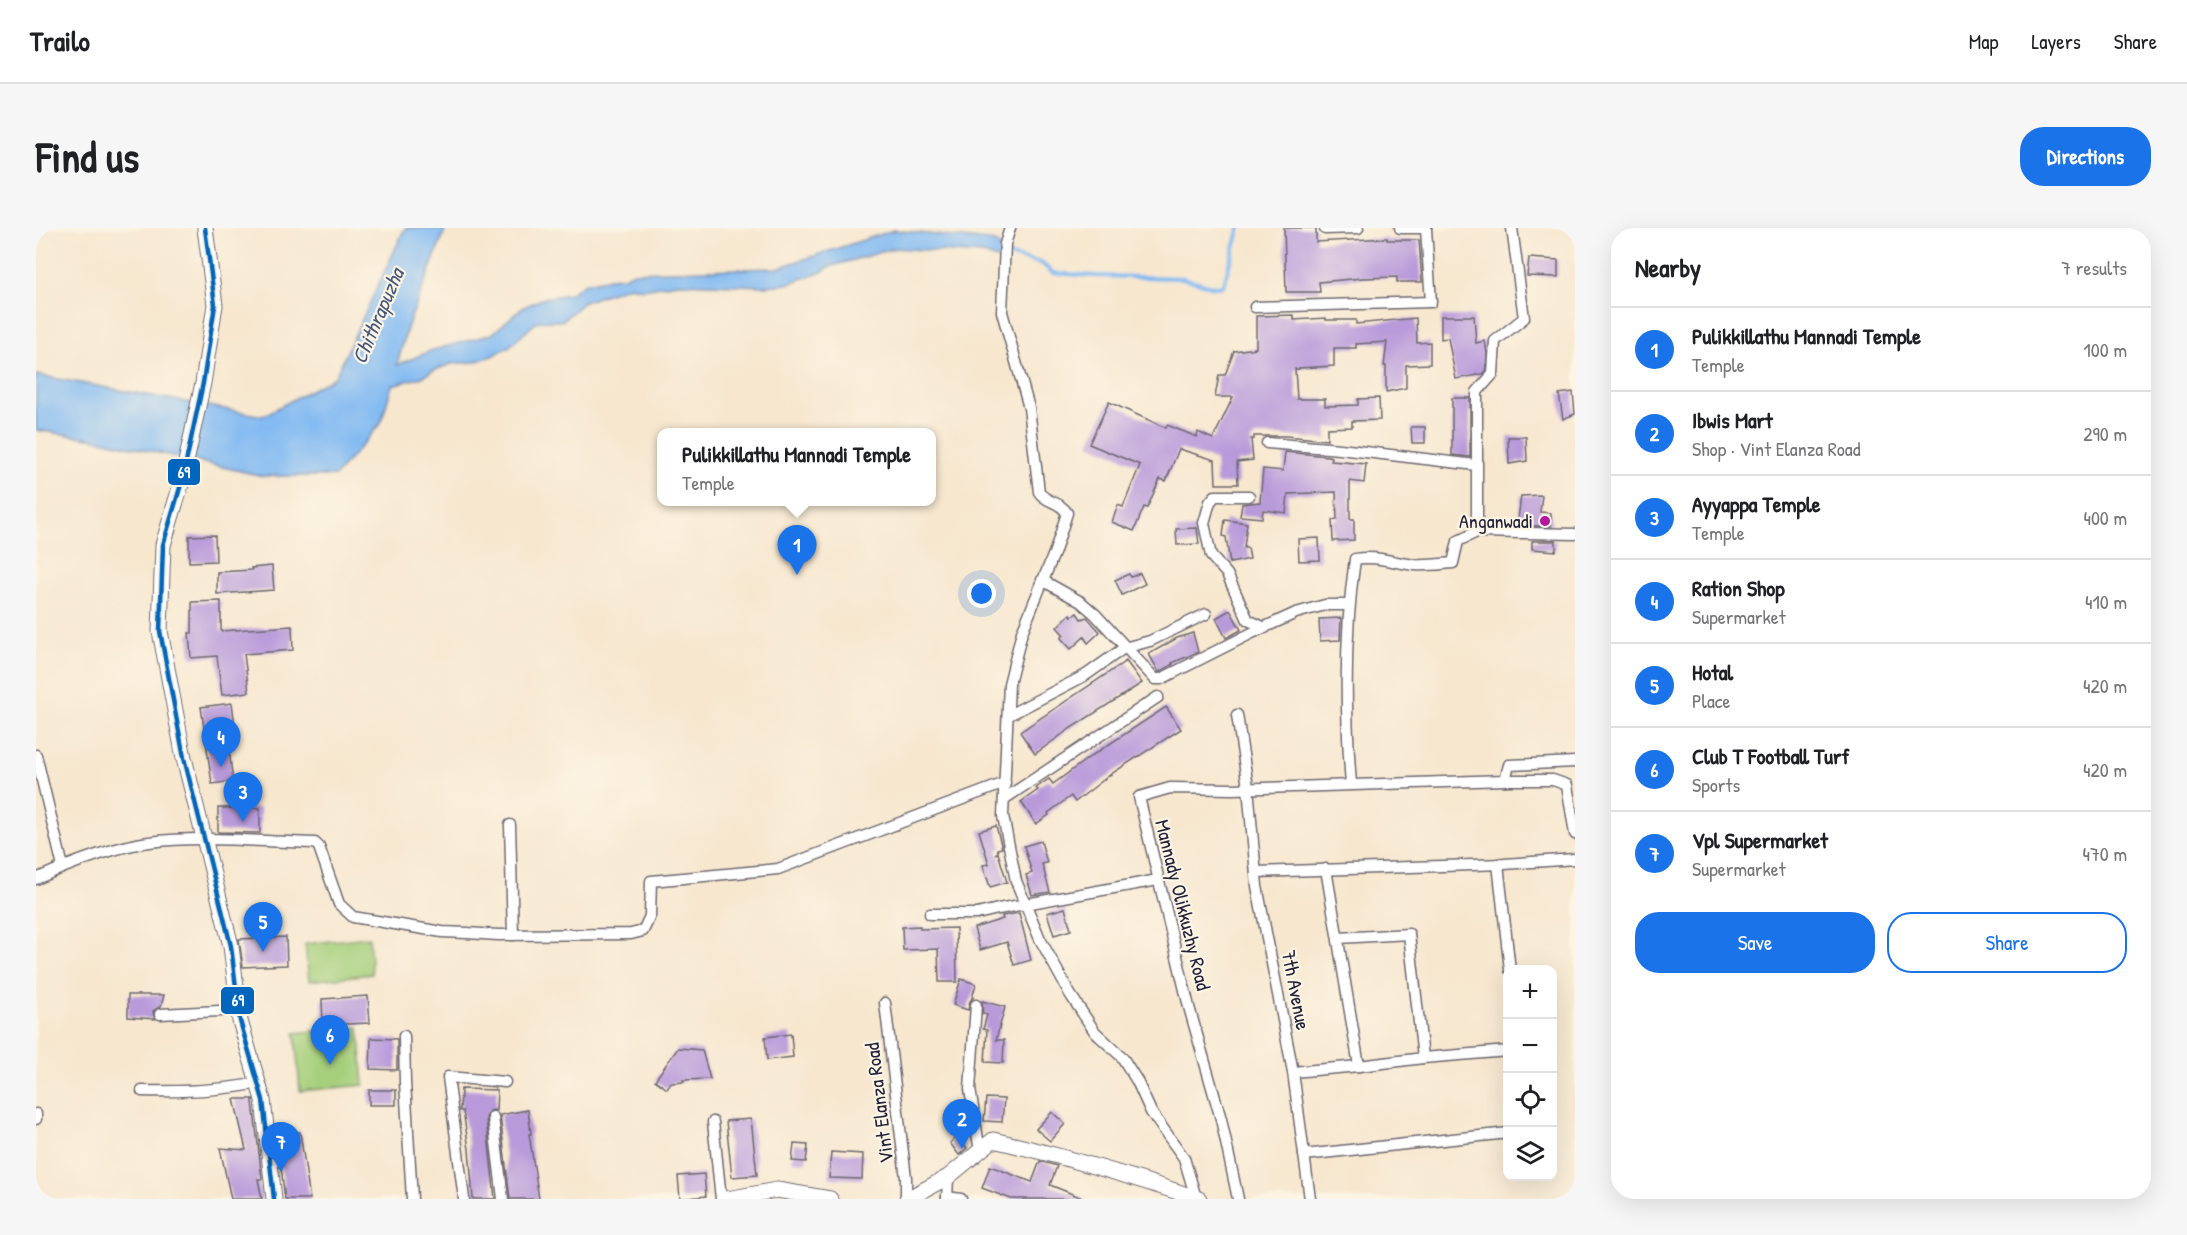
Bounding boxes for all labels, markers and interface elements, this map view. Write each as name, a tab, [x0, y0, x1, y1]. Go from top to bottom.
text: Trailo	[30, 22, 90, 60]
text: Map	[1969, 27, 1998, 56]
text: Layers	[2031, 27, 2081, 56]
text: Share	[2114, 27, 2157, 56]
button: Directions	[2020, 127, 2151, 186]
text: Find us	[36, 128, 139, 185]
text: Nearby	[1635, 250, 1701, 285]
text: 7 results	[2061, 254, 2127, 281]
water label: Chithrapuzha	[344, 261, 412, 368]
text: Pulikkillathu Mannadi Temple	[1692, 321, 1921, 351]
text: 1	[1651, 336, 1658, 363]
text: 100 m	[2084, 336, 2127, 363]
text: Temple	[1692, 351, 1745, 378]
text: Ibwis Mart	[1692, 405, 1773, 435]
text: 2	[1650, 420, 1659, 447]
text: 290 m	[2083, 420, 2127, 447]
popup	[657, 428, 936, 506]
text: Shop · Vint Elanza Road	[1692, 435, 1860, 462]
text: Pulikkillathu Mannadi Temple	[682, 439, 911, 469]
line badge: 69	[167, 458, 201, 486]
text: 69	[178, 461, 190, 483]
text: Temple	[682, 469, 735, 496]
text: Ayyappa Temple	[1692, 489, 1821, 519]
text: 3	[1650, 504, 1659, 531]
text: 400 m	[2083, 504, 2127, 531]
place label: Anganwadi	[1459, 507, 1533, 534]
marker: Anganwadi	[1538, 514, 1552, 528]
text: Temple	[1692, 519, 1745, 546]
pin: 1	[778, 526, 816, 575]
text: Ration Shop	[1692, 573, 1785, 603]
your location	[967, 579, 996, 608]
text: 4	[1651, 588, 1658, 615]
text: 410 m	[2085, 588, 2127, 615]
text: Supermarket	[1692, 603, 1786, 630]
text: Hotal	[1692, 657, 1733, 687]
text: 5	[1650, 672, 1659, 699]
text: 420 m	[2083, 672, 2127, 699]
text: Place	[1692, 687, 1731, 714]
pin: 4	[202, 718, 240, 767]
text: Club T Football Turf	[1692, 741, 1849, 771]
text: 6	[1651, 756, 1658, 783]
text: 420 m	[2083, 756, 2127, 783]
text: Sports	[1692, 771, 1740, 798]
pin: 3	[224, 772, 262, 822]
street label: Mannady Olikkuzhy Road	[1149, 817, 1218, 993]
text: Vpl Supermarket	[1692, 825, 1828, 855]
text: 7	[1650, 840, 1659, 867]
text: 470 m	[2082, 840, 2127, 867]
text: Supermarket	[1692, 855, 1786, 882]
pin: 5	[244, 902, 282, 952]
button: Save	[1635, 912, 1875, 973]
button: Share	[1887, 912, 2127, 973]
street label: 7th Avenue	[1276, 948, 1317, 1032]
map controls	[1503, 965, 1557, 1181]
button: +	[1503, 965, 1557, 1019]
line badge: 69	[220, 986, 255, 1015]
text: 69	[232, 989, 244, 1011]
pin: 6	[310, 1016, 350, 1065]
button: −	[1503, 1019, 1557, 1073]
street label: Vint Elanza Road	[858, 1041, 899, 1165]
button: locate	[1503, 1073, 1557, 1127]
pin: 2	[942, 1100, 982, 1149]
pin: 7	[262, 1122, 300, 1172]
button: layers	[1503, 1127, 1557, 1181]

